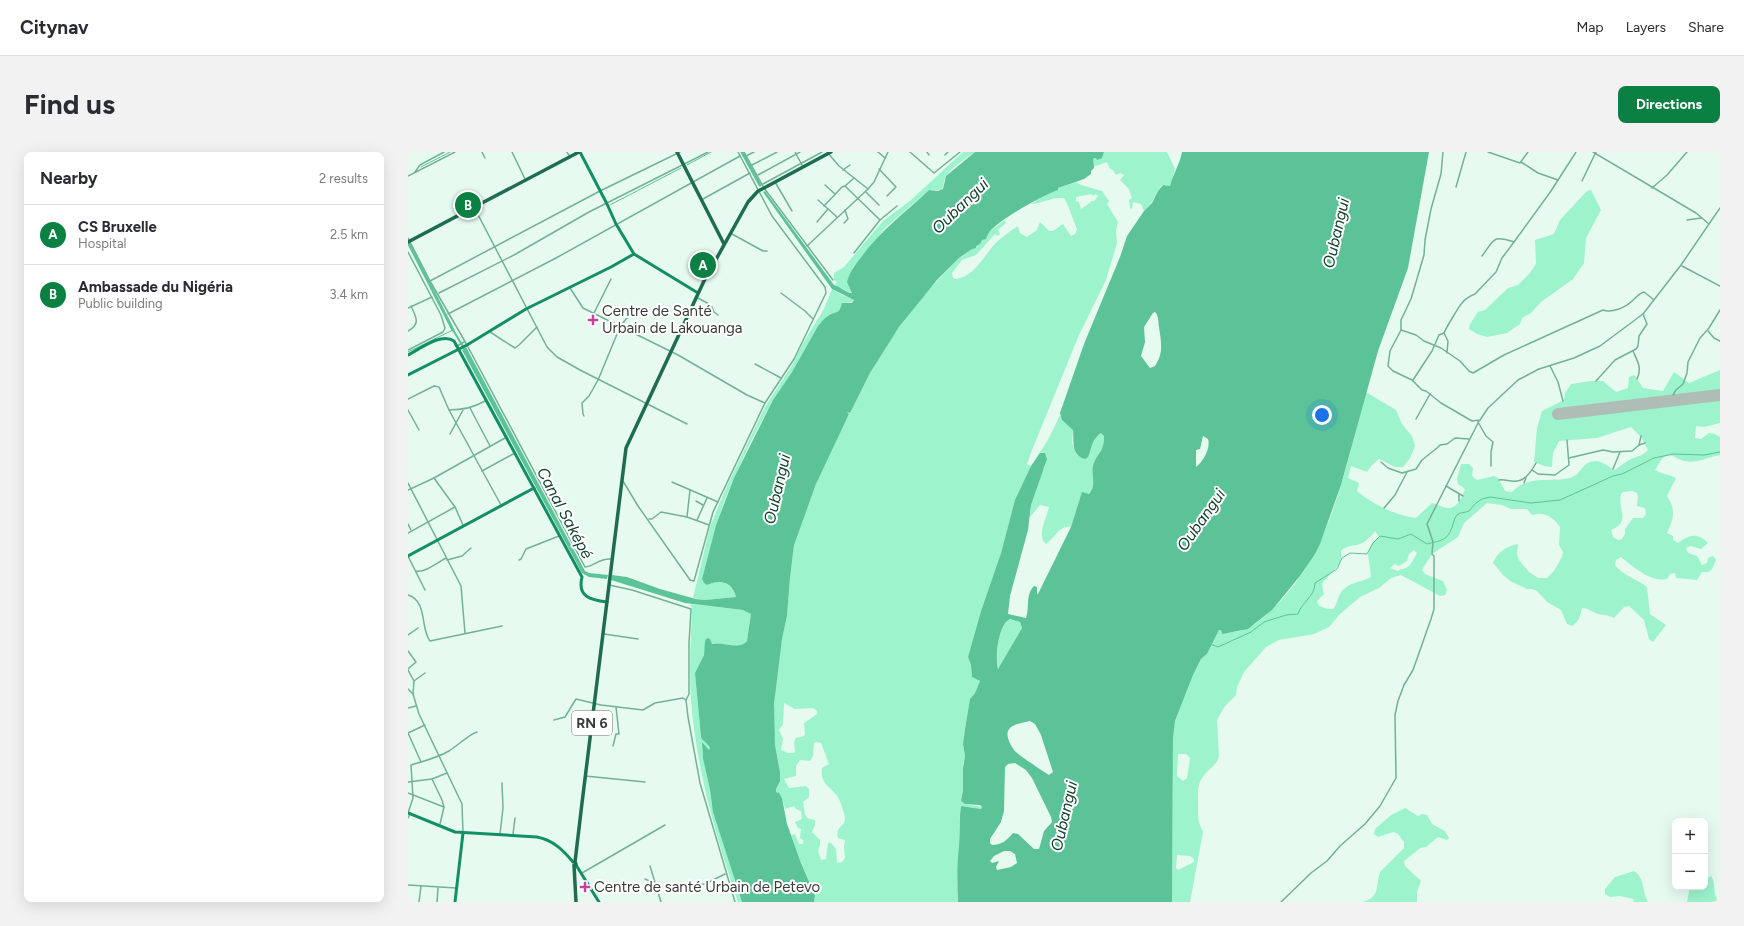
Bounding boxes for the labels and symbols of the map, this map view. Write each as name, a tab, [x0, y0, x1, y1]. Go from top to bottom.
water label: Oubangui	[928, 174, 992, 238]
pin: B	[455, 190, 481, 220]
water label: Oubangui	[1319, 196, 1353, 270]
pin: A	[690, 250, 716, 280]
place label: Centre de Santé Urbain de Lakouanga	[602, 302, 742, 337]
marker: Centre de Santé Urbain de Lakouanga	[587, 314, 599, 326]
your location	[1312, 405, 1332, 425]
water label: Oubangui	[760, 452, 794, 526]
water label: Canal Saképé	[533, 464, 597, 562]
water label: Oubangui	[1173, 485, 1229, 555]
road number: RN 6	[572, 711, 612, 735]
water label: Oubangui	[1047, 779, 1081, 853]
place label: Centre de santé Urbain de Petevo	[594, 878, 821, 896]
marker: Centre de santé Urbain de Petevo	[579, 881, 591, 893]

